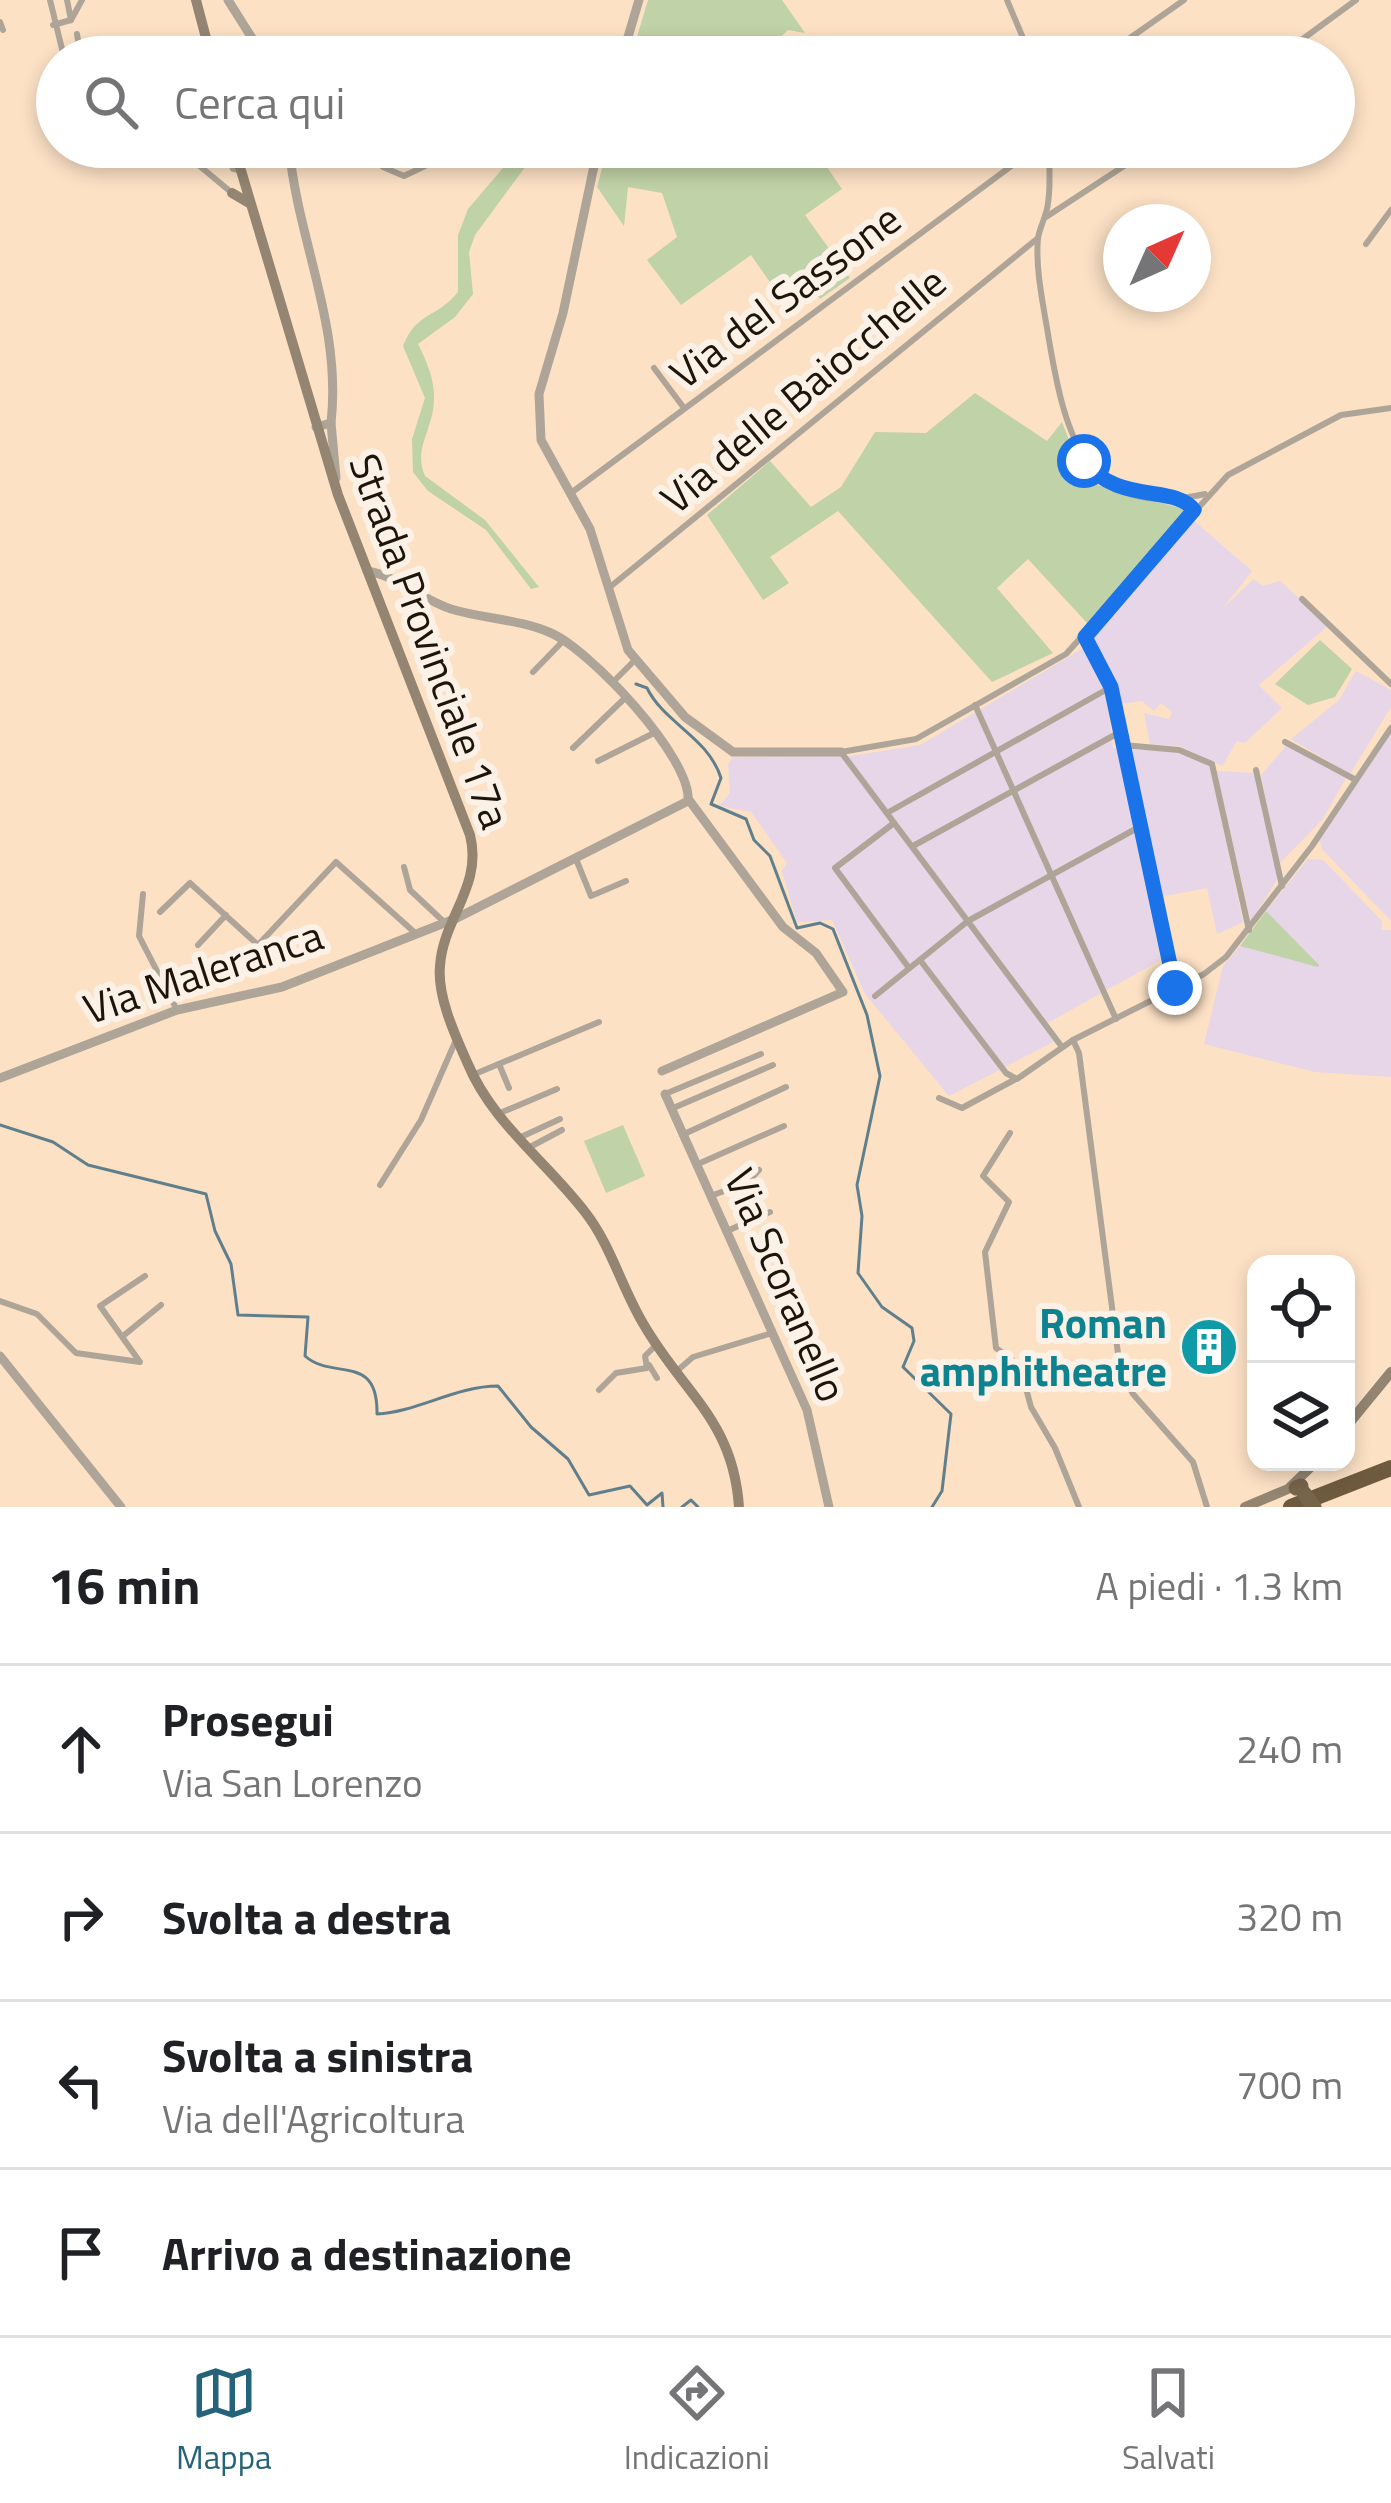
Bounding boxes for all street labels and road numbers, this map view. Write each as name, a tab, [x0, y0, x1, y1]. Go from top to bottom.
street label: Via del Sassone	[655, 187, 914, 404]
street label: Via delle Baiocchelle	[645, 250, 959, 528]
street label: Strada Provinciale 17a	[333, 444, 529, 837]
street label: Via Maleranca	[75, 902, 331, 1040]
street label: Via Scoranello	[709, 1158, 865, 1411]

